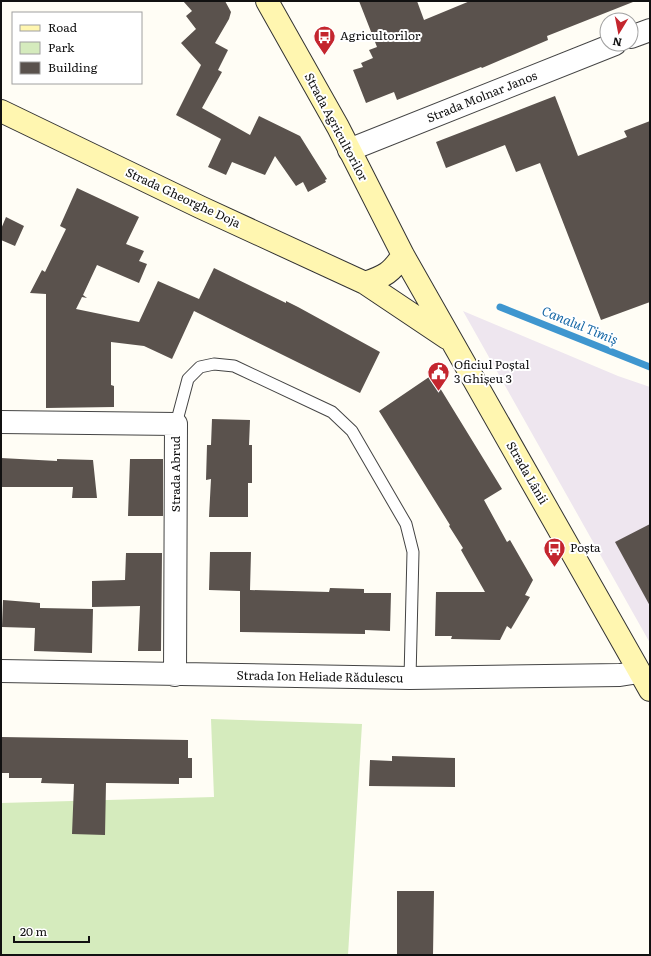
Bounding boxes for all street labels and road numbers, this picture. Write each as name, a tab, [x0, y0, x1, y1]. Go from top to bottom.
street label: Strada Molnar Janos	[424, 65, 540, 126]
street label: Strada Agricultorilor	[301, 69, 373, 184]
street label: Strada Gheorghe Doja	[123, 163, 244, 232]
street label: Strada Abrud	[166, 435, 184, 512]
street label: Strada Lânii	[503, 438, 553, 507]
street label: Strada Ion Heliade Rădulescu	[236, 666, 404, 686]

